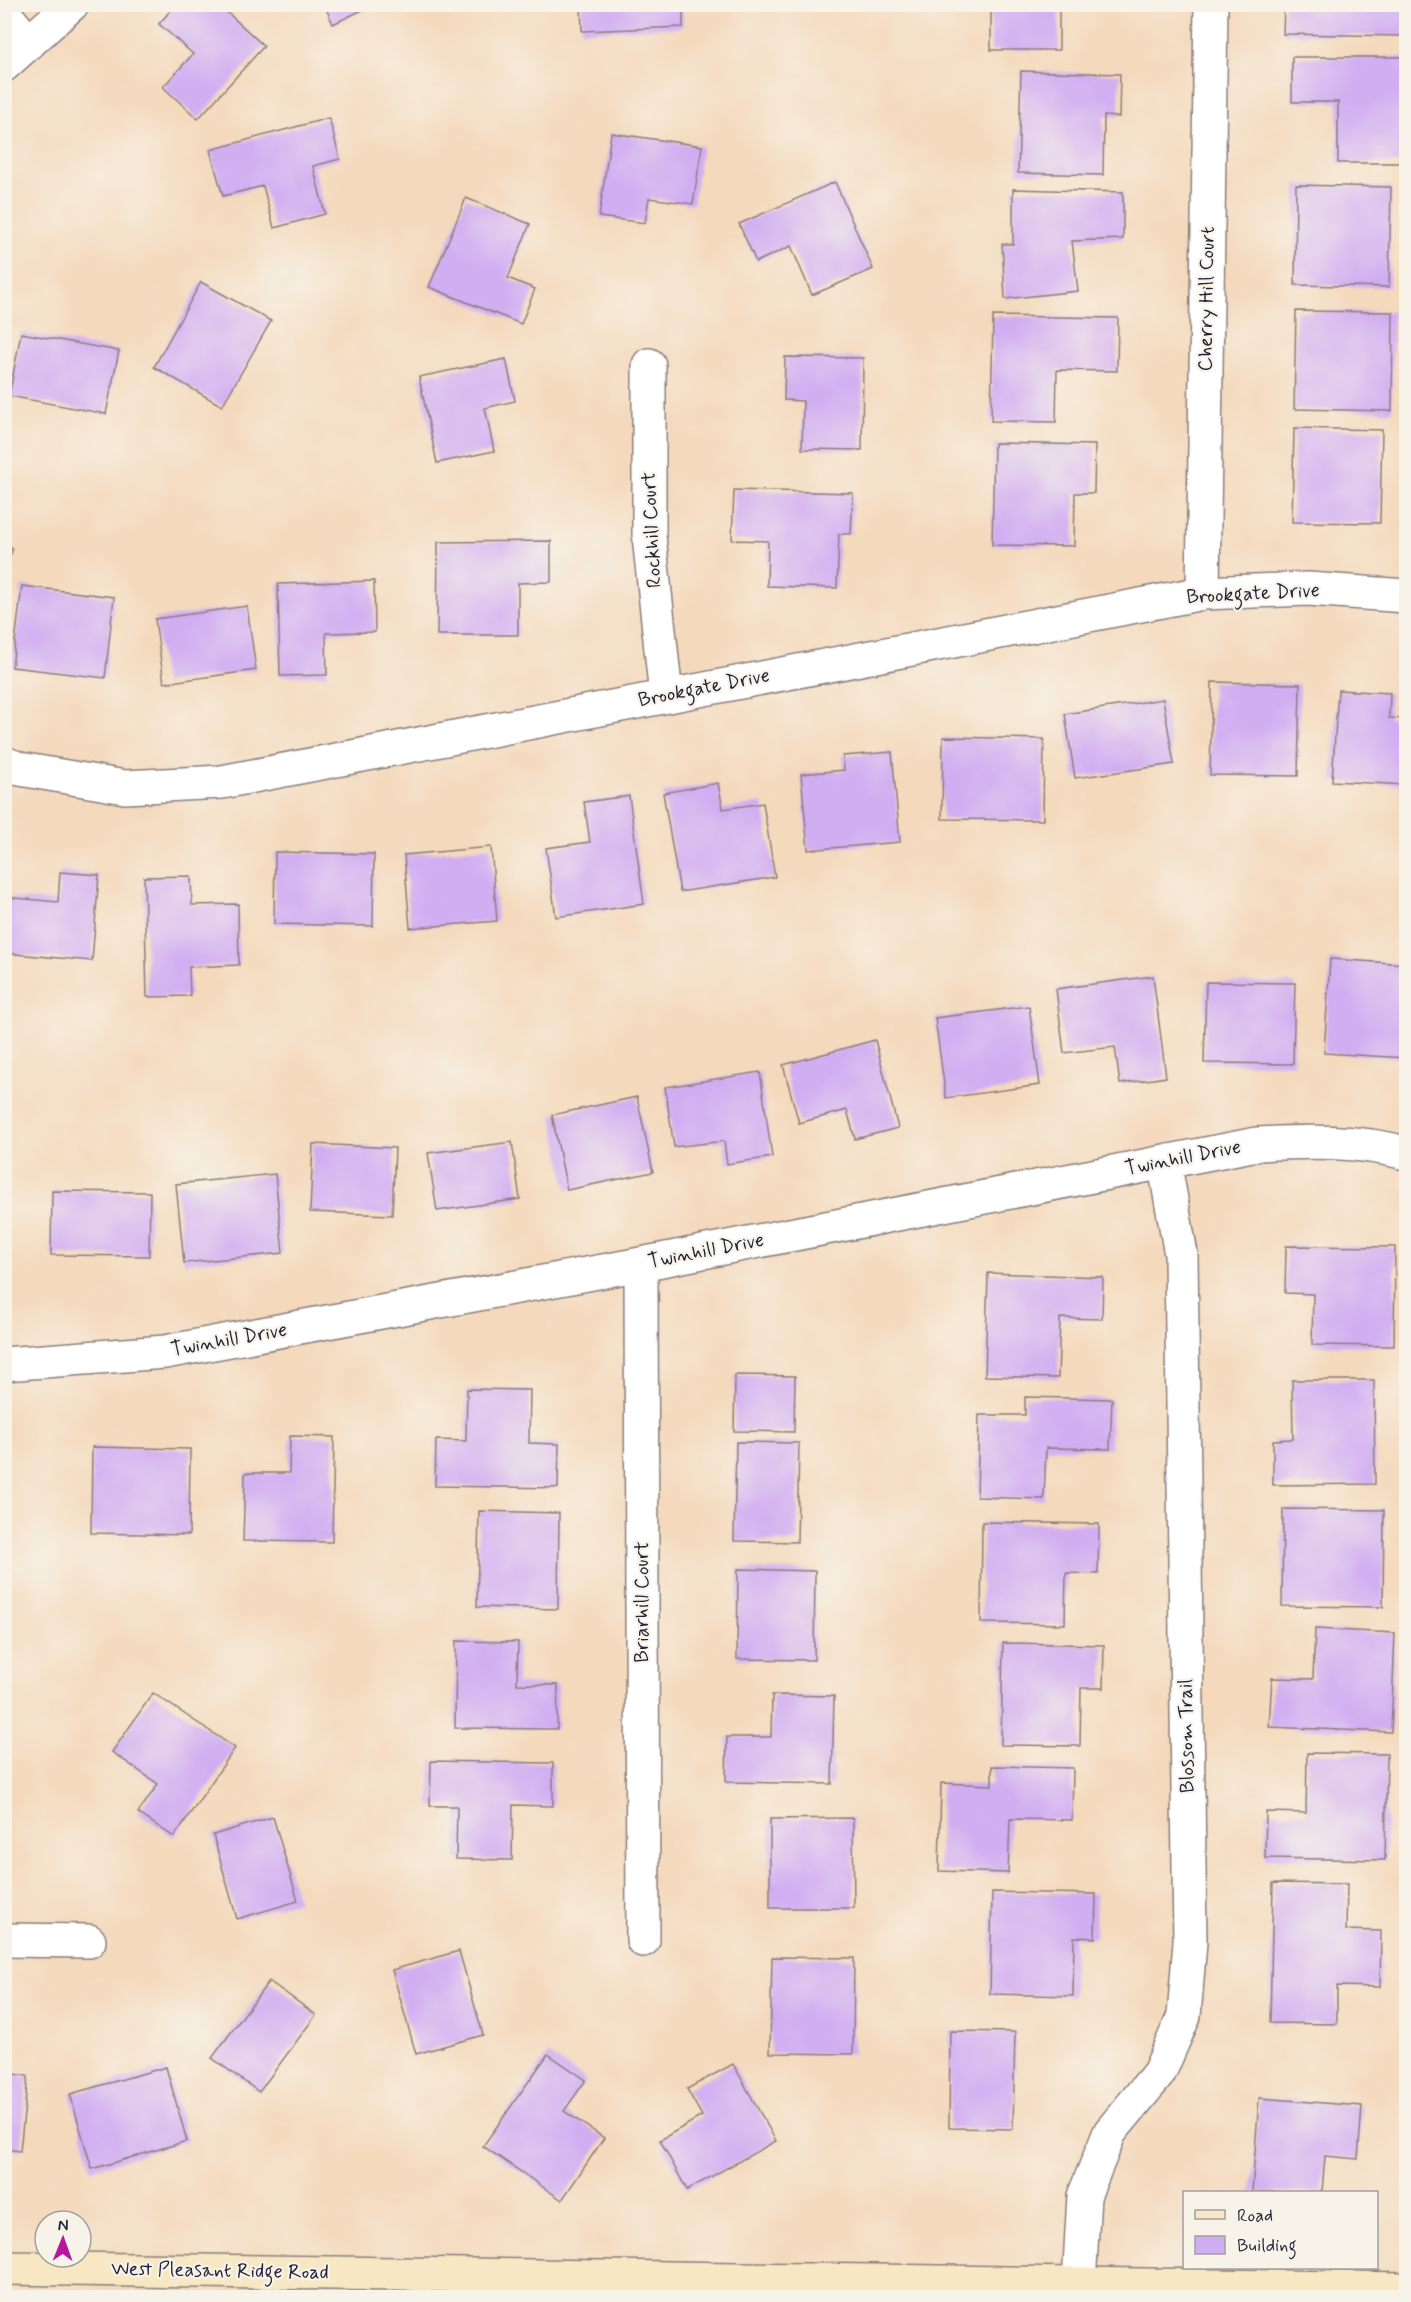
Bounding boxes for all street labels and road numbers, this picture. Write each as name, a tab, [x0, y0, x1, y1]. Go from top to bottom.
street label: Cherry Hill Court	[1192, 226, 1222, 372]
street label: Rockhill Court	[635, 471, 669, 589]
street label: Brookgate Drive	[1186, 577, 1320, 613]
street label: Brookgate Drive	[636, 662, 772, 716]
street label: Twinhill Drive	[1123, 1134, 1243, 1182]
street label: Twinhill Drive	[646, 1227, 766, 1275]
street label: Twinhill Drive	[169, 1316, 289, 1364]
street label: Briarhill Court	[629, 1541, 656, 1663]
street label: Blossom Trail	[1173, 1679, 1201, 1793]
street label: West Pleasant Ridge Road	[111, 2256, 329, 2288]

